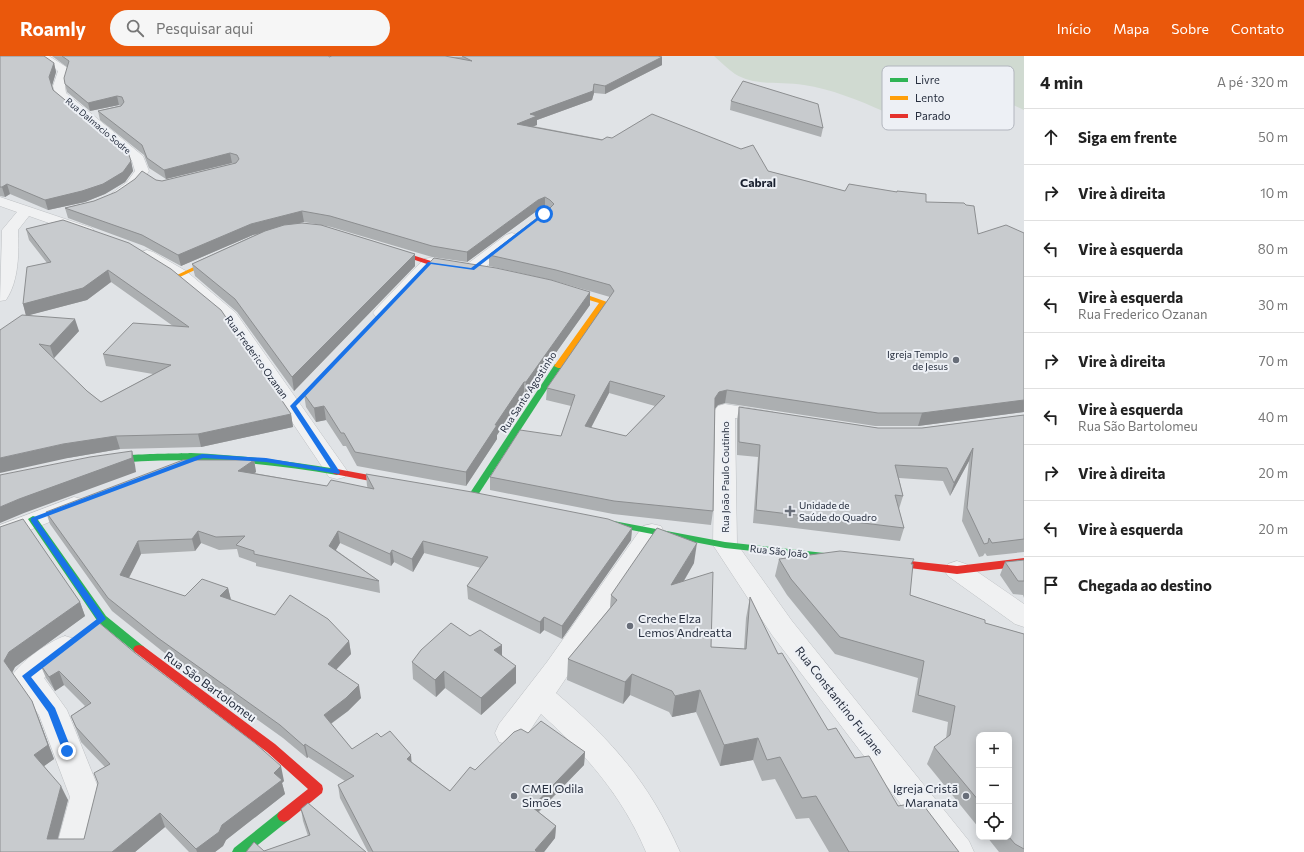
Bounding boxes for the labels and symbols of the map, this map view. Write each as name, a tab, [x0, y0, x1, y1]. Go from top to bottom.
legend	[882, 66, 1014, 130]
text: Livre	[915, 73, 940, 86]
text: Lento	[915, 91, 945, 104]
street label: Rua Dalmacio Sodre	[64, 95, 133, 156]
text: Parado	[915, 109, 951, 122]
district label: Cabral	[740, 175, 776, 189]
route start	[535, 205, 553, 223]
street label: Rua Frederico Ozanan	[223, 313, 291, 401]
place label: Igreja Templo de Jesus	[887, 348, 948, 372]
street label: Rua Santo Agostinho	[497, 349, 559, 435]
marker: Igreja Templo de Jesus	[951, 355, 961, 365]
street label: Rua João Paulo Coutinho	[719, 421, 731, 533]
place label: Unidade de Saúde do Quadro	[799, 499, 877, 523]
marker: Unidade de Saúde do Quadro	[784, 505, 796, 517]
street label: Rua São João	[749, 542, 809, 560]
place label: Creche Elza Lemos Andreatta	[638, 611, 732, 639]
marker: Creche Elza Lemos Andreatta	[625, 621, 635, 631]
street label: Rua Constantino Furlane	[793, 643, 887, 758]
street label: Rua São Bartolomeu	[162, 648, 259, 724]
route end	[58, 742, 76, 760]
place label: CMEI Odila Simões	[522, 781, 584, 809]
place label: Igreja Cristã Maranata	[893, 781, 958, 809]
marker: CMEI Odila Simões	[509, 791, 519, 801]
marker: Igreja Cristã Maranata	[961, 791, 971, 801]

